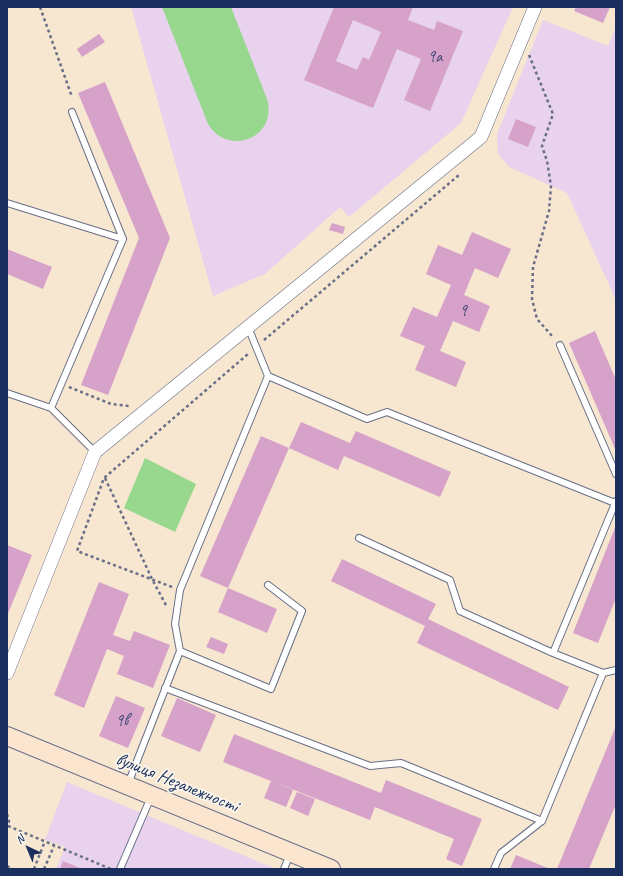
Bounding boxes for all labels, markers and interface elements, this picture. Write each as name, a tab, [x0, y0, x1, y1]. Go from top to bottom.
house number: 9а	[427, 48, 443, 68]
house number: 9	[459, 302, 467, 322]
house number: 9в	[116, 712, 128, 732]
street label: вулиця Незалежності	[112, 748, 242, 818]
north arrow	[8, 828, 48, 868]
text: N	[12, 832, 27, 847]

